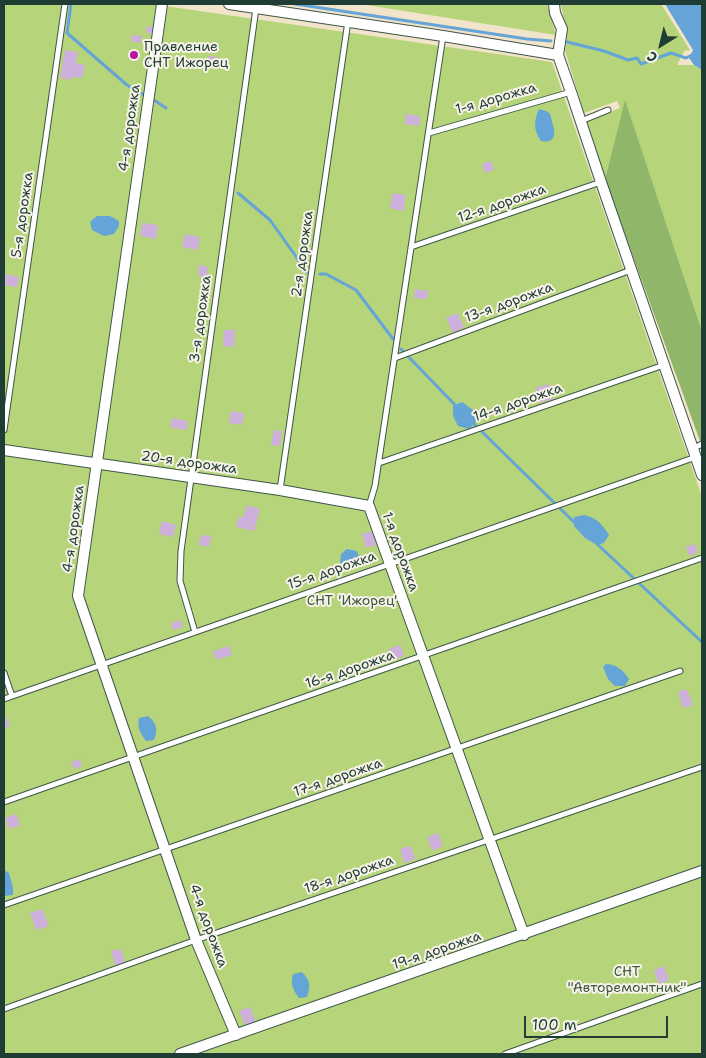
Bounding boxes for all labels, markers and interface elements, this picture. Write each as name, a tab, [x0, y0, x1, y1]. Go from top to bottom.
north arrow	[636, 20, 686, 70]
place label: Правление СНТ Ижорец	[144, 39, 228, 72]
text: С	[643, 47, 661, 67]
marker: Правление СНТ Ижорец	[128, 49, 140, 61]
street label: 1-я дорожка	[454, 79, 538, 119]
street label: 4-я дорожка	[116, 83, 144, 173]
street label: 5-я дорожка	[9, 171, 37, 259]
street label: 12-я дорожка	[456, 181, 548, 227]
street label: 2-я дорожка	[289, 210, 317, 298]
street label: 3-я дорожка	[187, 274, 215, 364]
street label: 13-я дорожка	[463, 279, 555, 327]
street label: 14-я дорожка	[471, 380, 565, 426]
street label: 20-я дорожка	[140, 448, 238, 478]
street label: 4-я дорожка	[60, 484, 88, 574]
street label: 1-я дорожка	[378, 510, 422, 594]
street label: 15-я дорожка	[286, 548, 378, 594]
park label: СНТ 'Ижорец'	[307, 593, 397, 609]
street label: 16-я дорожка	[303, 647, 397, 693]
street label: 17-я дорожка	[292, 755, 384, 801]
street label: 18-я дорожка	[302, 852, 396, 898]
street label: 4-я дорожка	[185, 882, 231, 970]
street label: 19-я дорожка	[390, 928, 484, 974]
park label: СНТ "Авторемонтник"	[567, 964, 687, 996]
scale bar	[526, 1006, 670, 1038]
text: 100 m	[532, 1015, 577, 1035]

